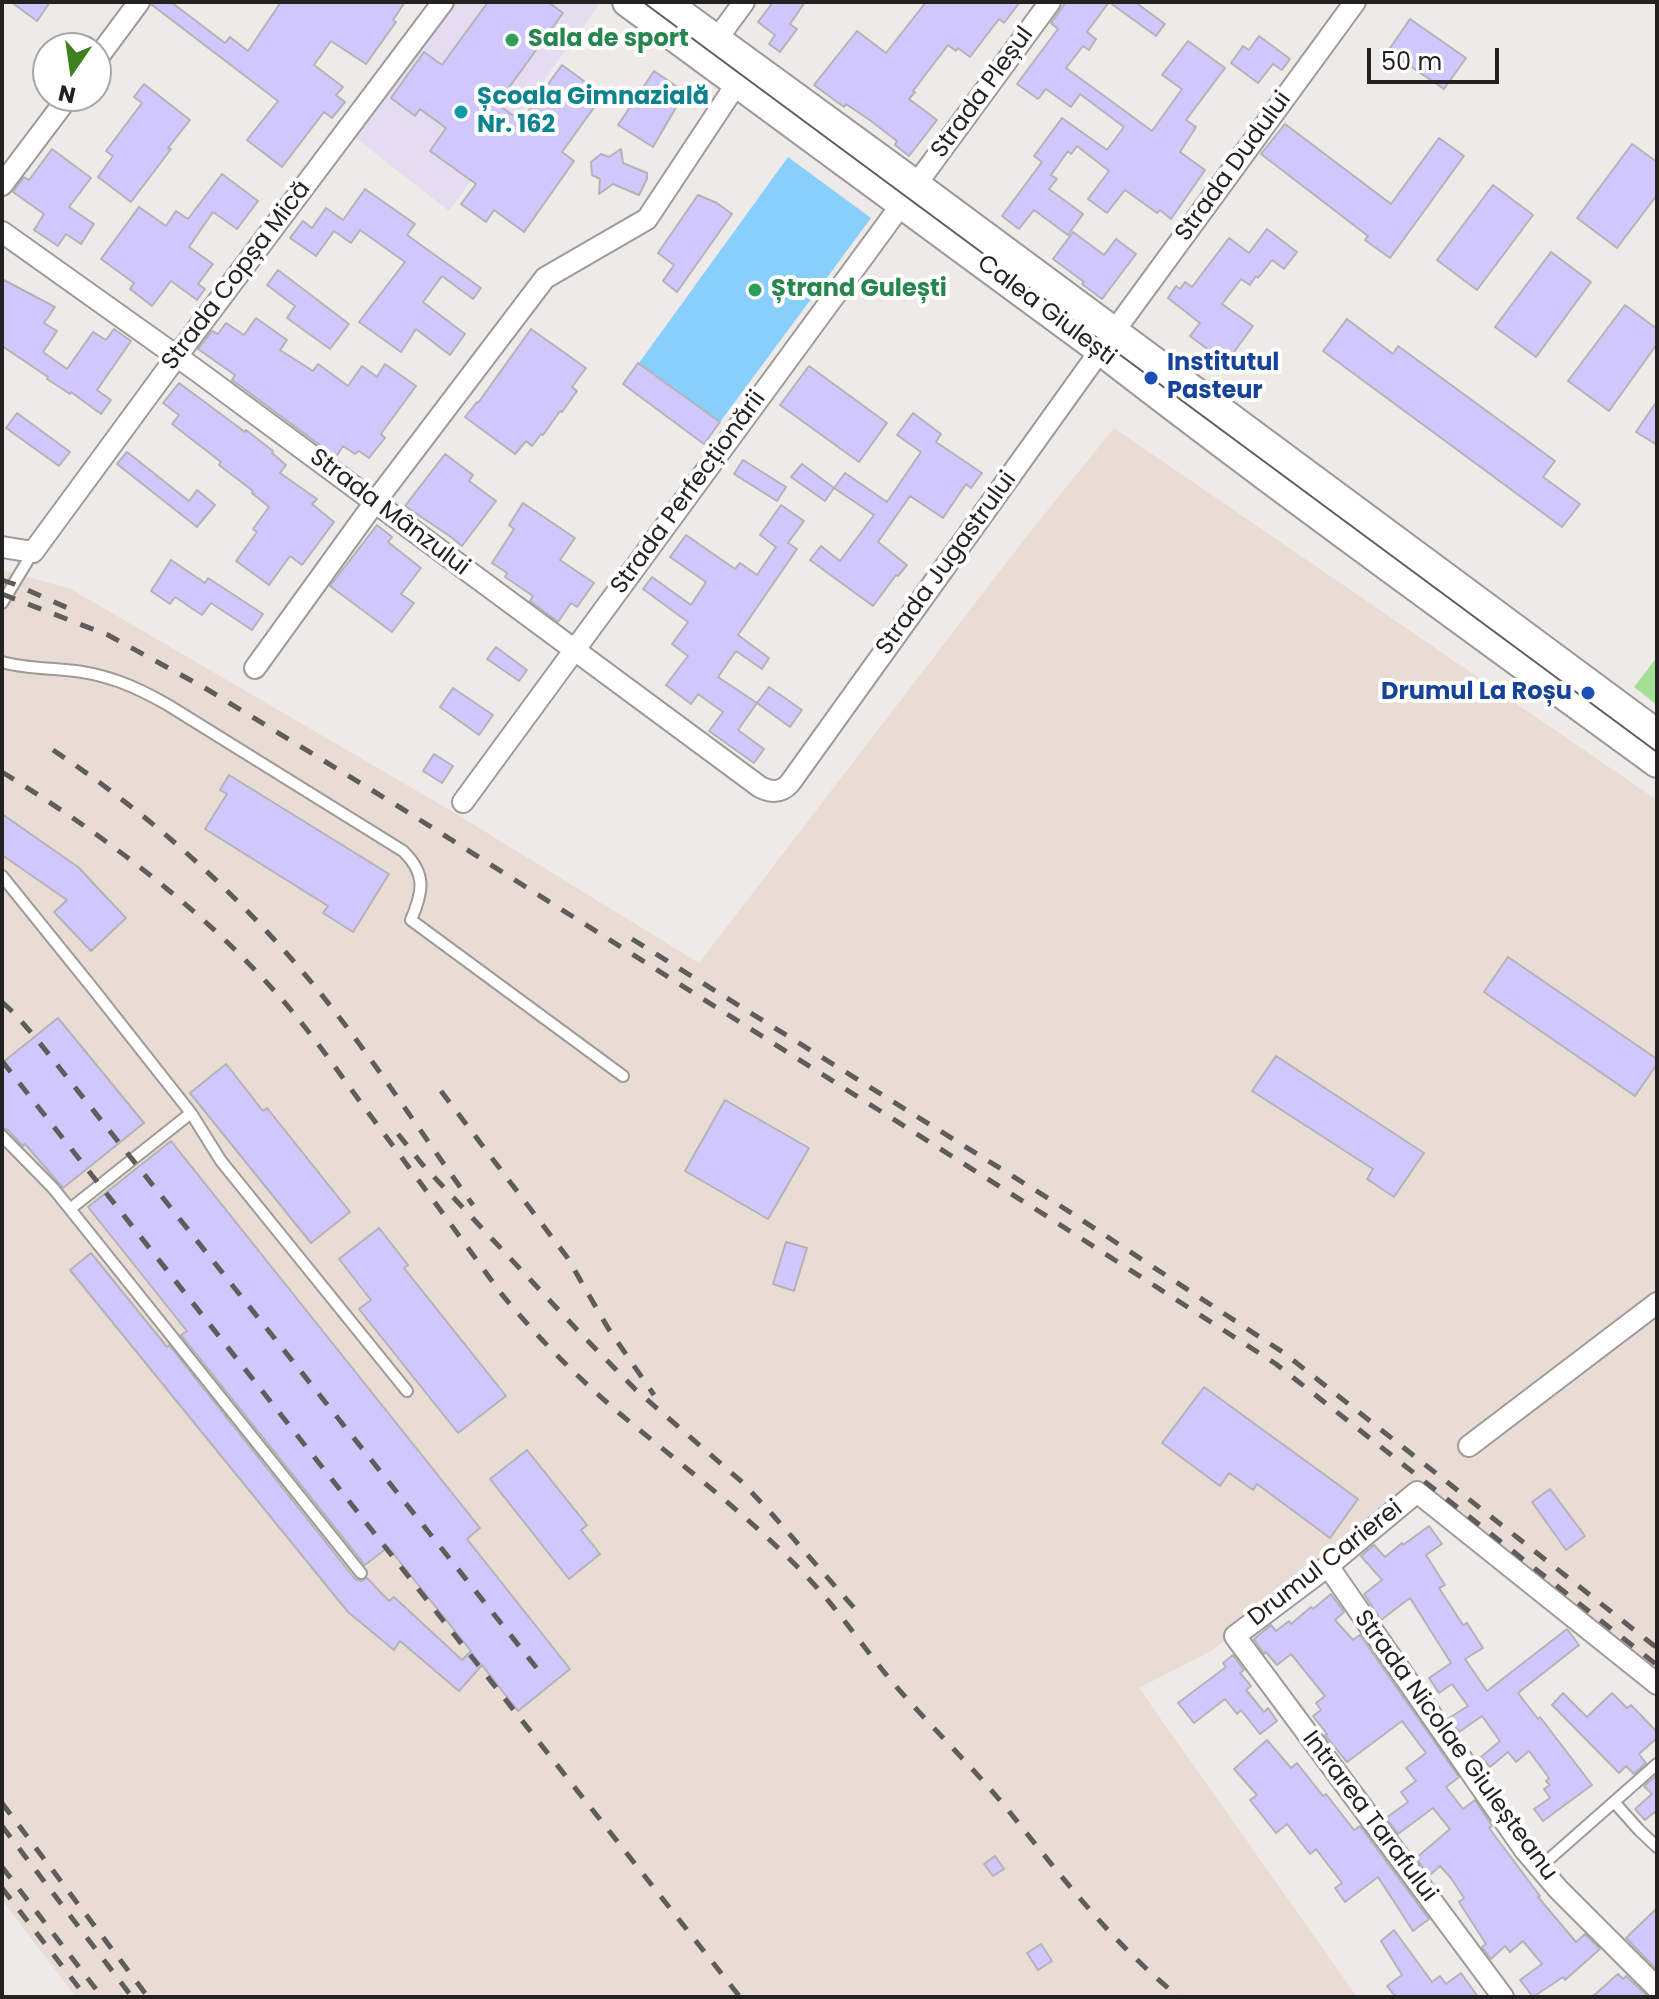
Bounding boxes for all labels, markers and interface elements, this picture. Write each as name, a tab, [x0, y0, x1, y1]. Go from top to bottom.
street label: Strada Pleșul	[926, 22, 1040, 164]
place label: Sala de sport	[528, 26, 689, 54]
marker: Sala de sport	[503, 31, 521, 49]
north arrow	[32, 32, 112, 112]
scale bar	[1371, 32, 1503, 82]
text: 50 m	[1381, 45, 1442, 78]
text: N	[55, 77, 78, 111]
place label: Școala Gimnazială Nr. 162	[477, 84, 709, 140]
street label: Strada Dudului	[1170, 87, 1298, 247]
marker: Școala Gimnazială Nr. 162	[452, 103, 470, 121]
street label: Strada Copșa Mică	[156, 176, 318, 376]
street label: Calea Giulești	[971, 250, 1121, 372]
place label: Ștrand Gulești	[771, 276, 947, 304]
marker: Ștrand Gulești	[746, 281, 764, 299]
place label: Institutul Pasteur	[1167, 350, 1279, 406]
marker: Institutul Pasteur	[1142, 369, 1160, 387]
street label: Strada Perfecționării	[606, 386, 772, 600]
street label: Strada Mânzului	[303, 444, 475, 582]
street label: Strada Jugastrului	[871, 466, 1023, 662]
place label: Drumul La Roșu	[1381, 679, 1572, 707]
marker: Drumul La Roșu	[1579, 684, 1597, 702]
street label: Drumul Carierei	[1243, 1495, 1409, 1633]
street label: Strada Nicolae Giuleșteanu	[1347, 1605, 1563, 1887]
street label: Intrarea Tarafului	[1295, 1726, 1443, 1908]

